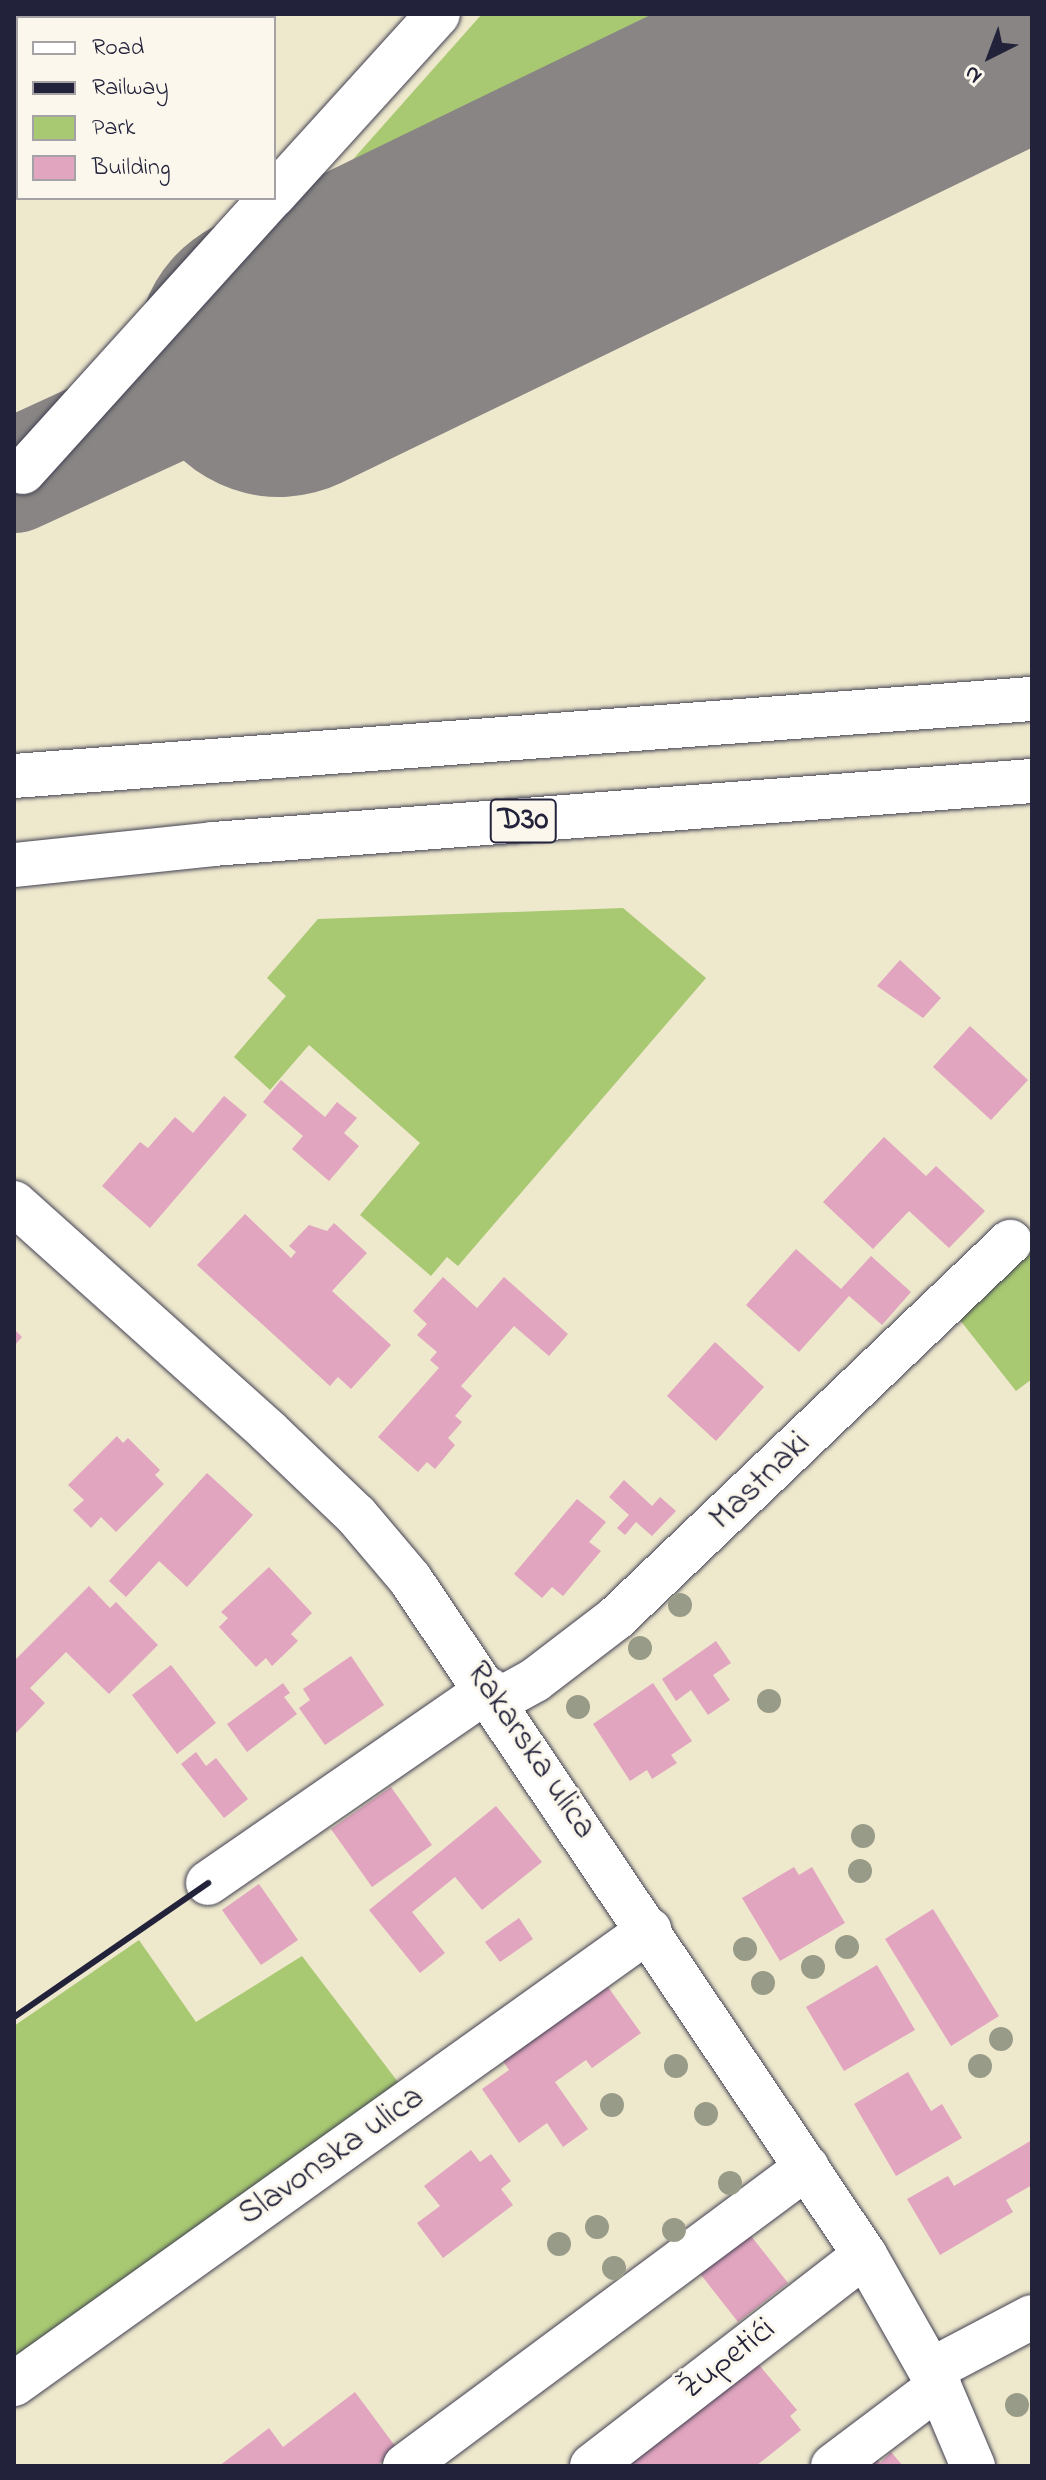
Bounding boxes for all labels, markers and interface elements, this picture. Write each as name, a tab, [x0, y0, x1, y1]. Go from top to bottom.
legend	[16, 16, 276, 200]
north arrow	[950, 16, 1030, 96]
text: Road	[92, 31, 144, 66]
text: N	[958, 57, 990, 91]
text: Railway	[92, 71, 169, 106]
text: Park	[92, 111, 135, 146]
text: Building	[92, 151, 171, 186]
road number: D30	[489, 793, 557, 849]
street label: Mastnaki	[702, 1424, 820, 1540]
street label: Rakarska ulica	[456, 1655, 604, 1847]
street label: Slavonska ulica	[231, 2078, 433, 2236]
street label: Župetići	[672, 2310, 784, 2410]

